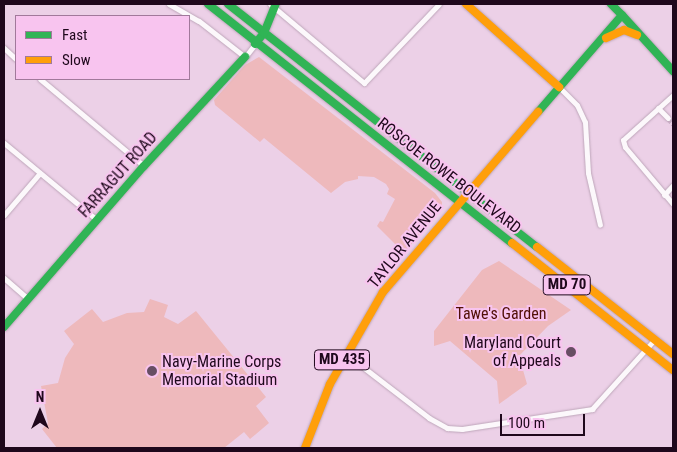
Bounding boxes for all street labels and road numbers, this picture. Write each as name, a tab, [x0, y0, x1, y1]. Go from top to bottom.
street label: ROSCOE ROWE BOULEVARD	[373, 114, 525, 238]
street label: FARRAGUT ROAD	[75, 128, 161, 222]
street label: TAYLOR AVENUE	[364, 198, 446, 292]
road number: MD 70	[542, 272, 592, 298]
road number: MD 435	[313, 348, 371, 372]

